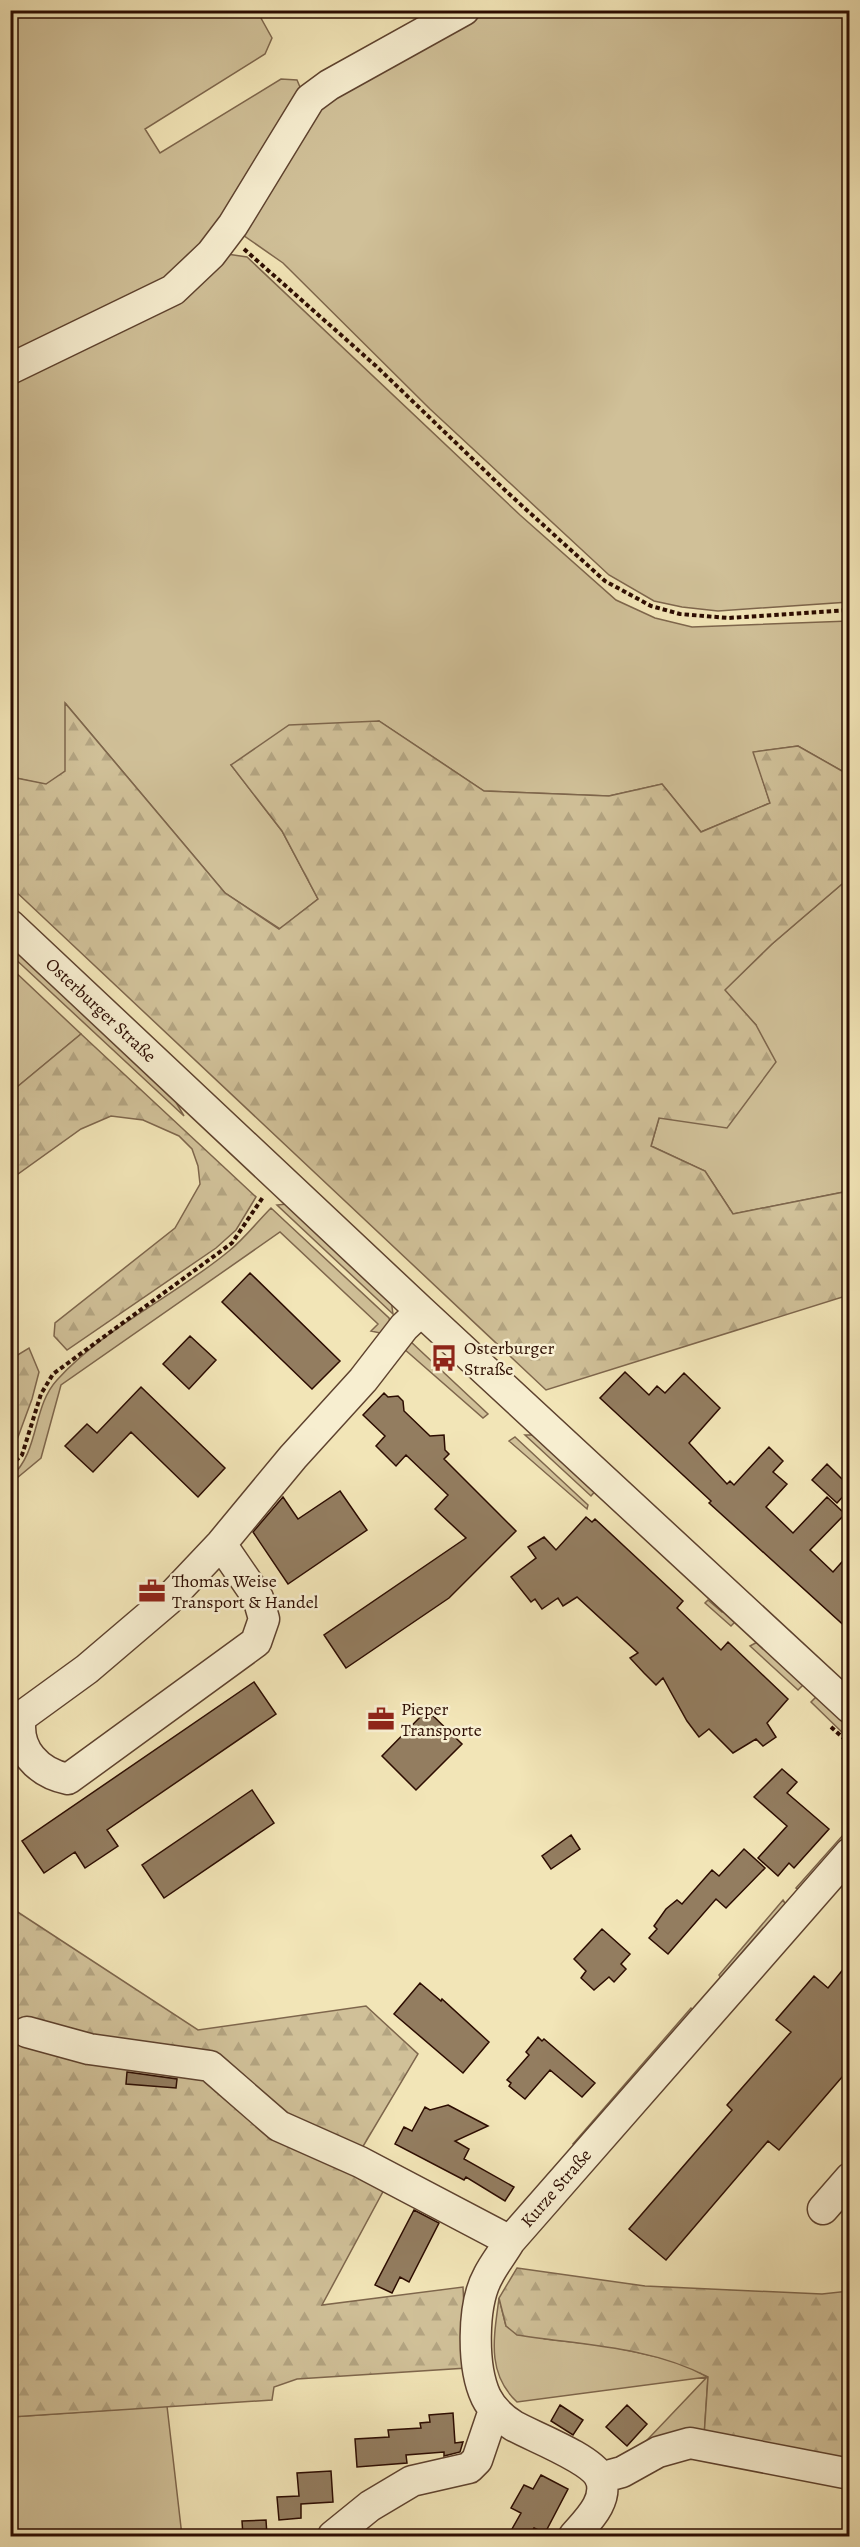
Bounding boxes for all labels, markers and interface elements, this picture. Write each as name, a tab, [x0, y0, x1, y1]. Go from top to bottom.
street label: Osterburger Straße	[40, 952, 162, 1068]
place label: Osterburger Straße	[464, 1336, 554, 1381]
bus stop icon: Osterburger Straße	[429, 1343, 459, 1373]
place label: Thomas Weise Transport & Handel	[172, 1569, 319, 1614]
office icon: Thomas Weise Transport & Handel	[137, 1576, 167, 1606]
place label: Pieper Transporte	[401, 1697, 482, 1742]
office icon: Pieper Transporte	[366, 1704, 396, 1734]
street label: Kurze Straße	[515, 2144, 597, 2232]

